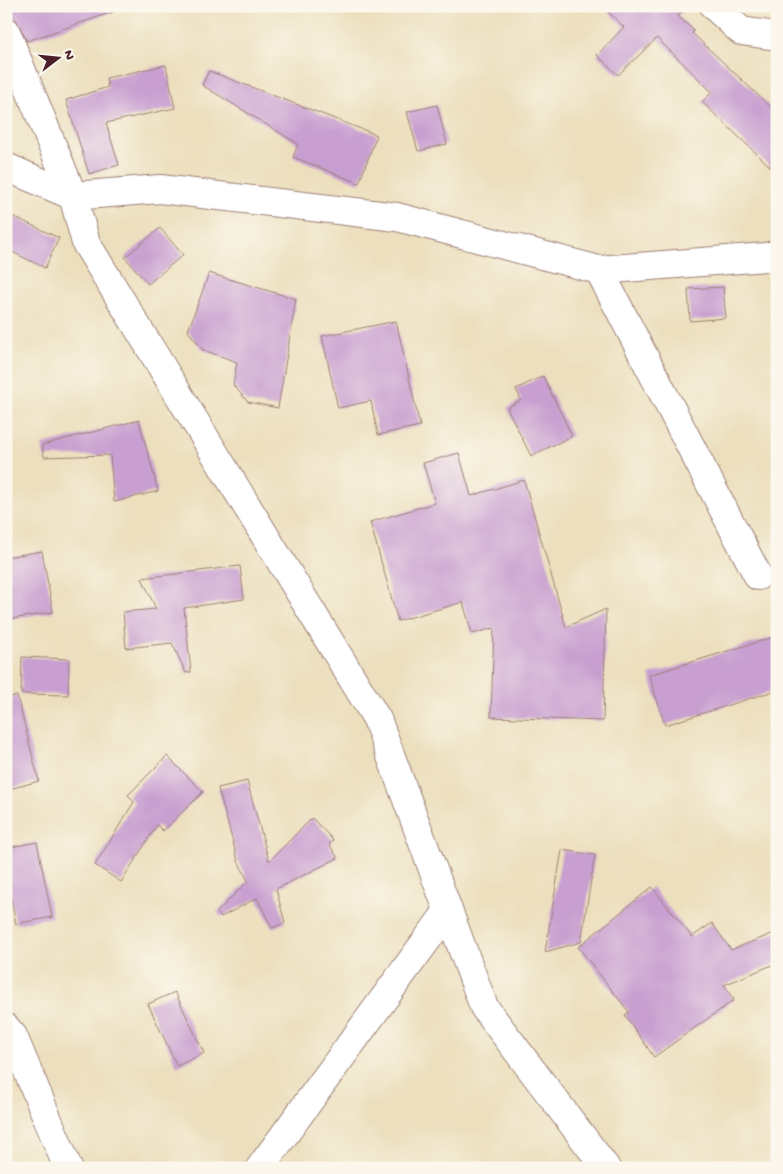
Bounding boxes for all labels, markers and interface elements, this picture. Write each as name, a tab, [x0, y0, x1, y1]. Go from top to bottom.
north arrow	[32, 32, 82, 82]
text: N	[59, 48, 78, 62]

